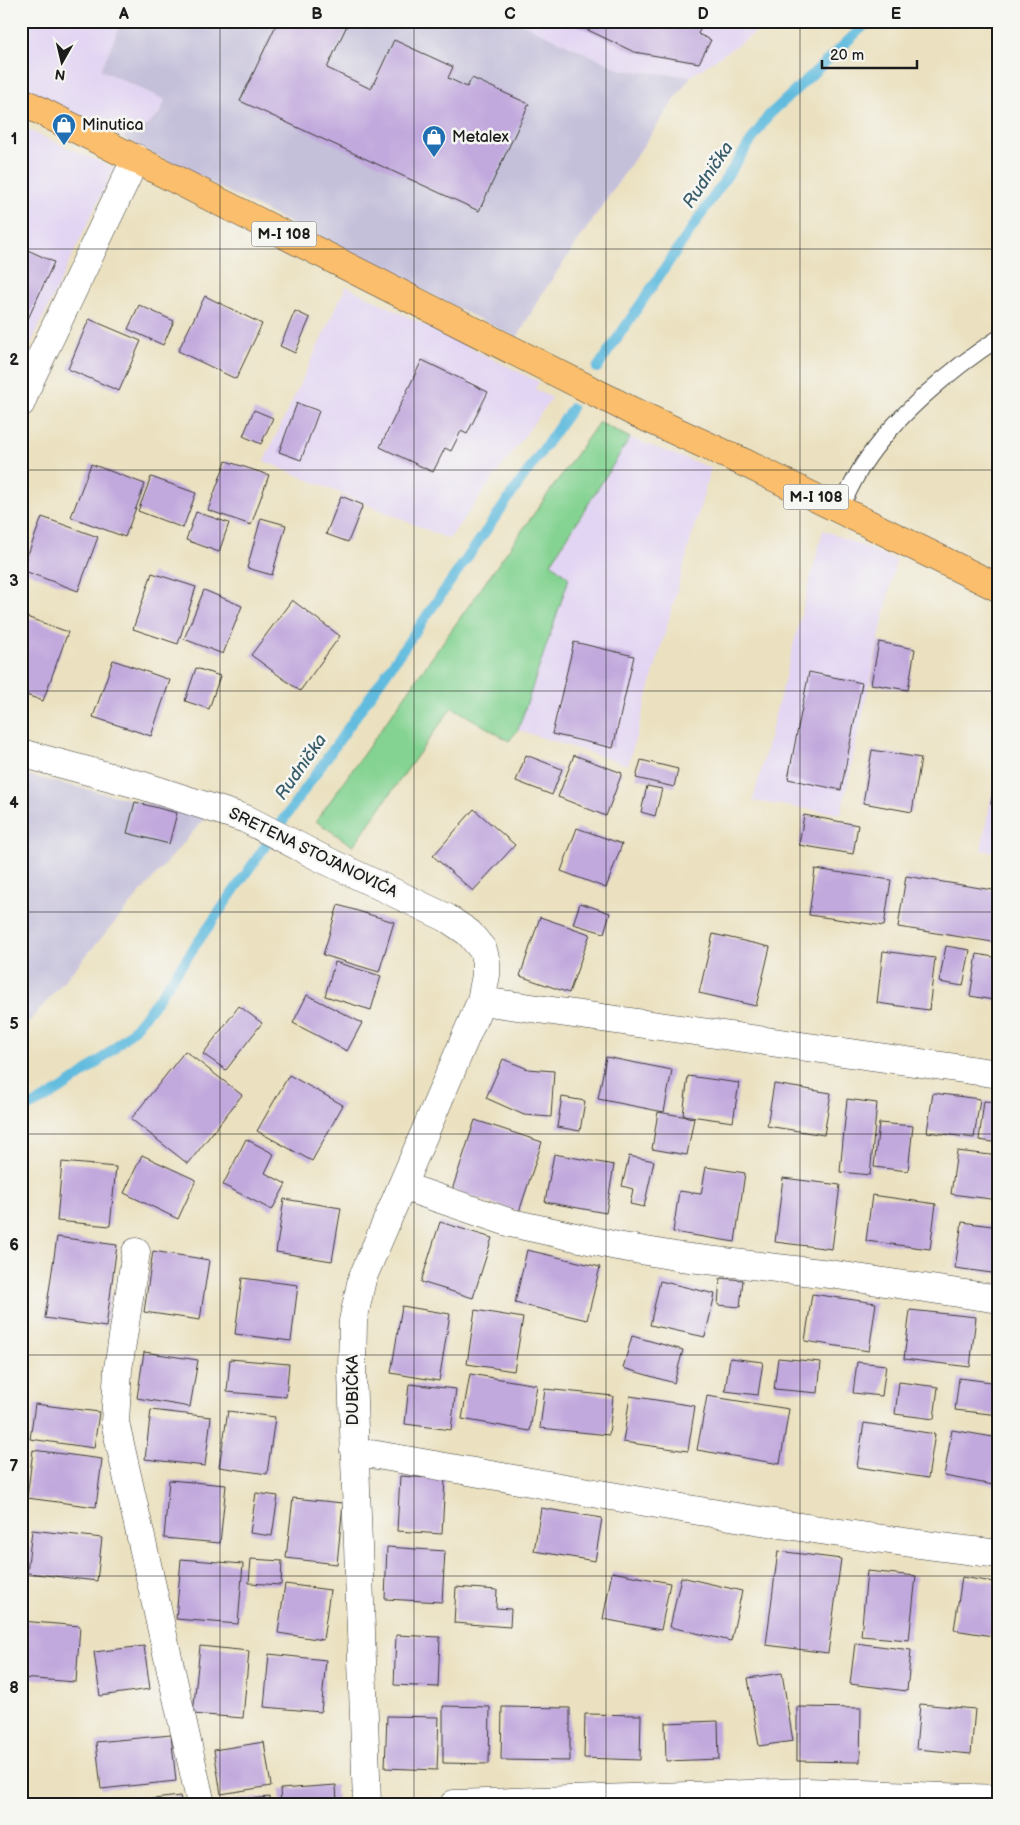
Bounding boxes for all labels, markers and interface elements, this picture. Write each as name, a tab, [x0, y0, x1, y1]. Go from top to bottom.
text: A	[118, 5, 129, 24]
text: B	[311, 5, 323, 24]
text: C	[504, 5, 516, 24]
text: D	[697, 5, 709, 24]
text: E	[891, 5, 901, 24]
north arrow	[38, 38, 88, 88]
scale bar	[822, 38, 918, 70]
text: 20 m	[830, 46, 864, 65]
text: N	[54, 65, 67, 84]
shop icon: Minutica	[51, 112, 77, 146]
place label: Minutica	[82, 116, 144, 135]
shop icon: Metalex	[421, 124, 447, 158]
place label: Metalex	[452, 128, 510, 147]
text: 1	[11, 130, 17, 149]
water label: Rudnička	[678, 138, 738, 212]
road number: M-I 108	[252, 222, 316, 246]
text: 2	[9, 351, 19, 370]
road number: M-I 108	[784, 484, 848, 510]
text: 3	[9, 572, 19, 591]
water label: Rudnička	[271, 730, 331, 804]
text: 4	[9, 794, 19, 813]
street label: SRETENA STOJANOVIĆA	[226, 802, 401, 902]
text: 5	[9, 1015, 19, 1034]
text: 6	[9, 1236, 19, 1255]
street label: DUBIČKA	[342, 1354, 363, 1425]
text: 7	[10, 1457, 19, 1476]
text: 8	[9, 1679, 19, 1698]

